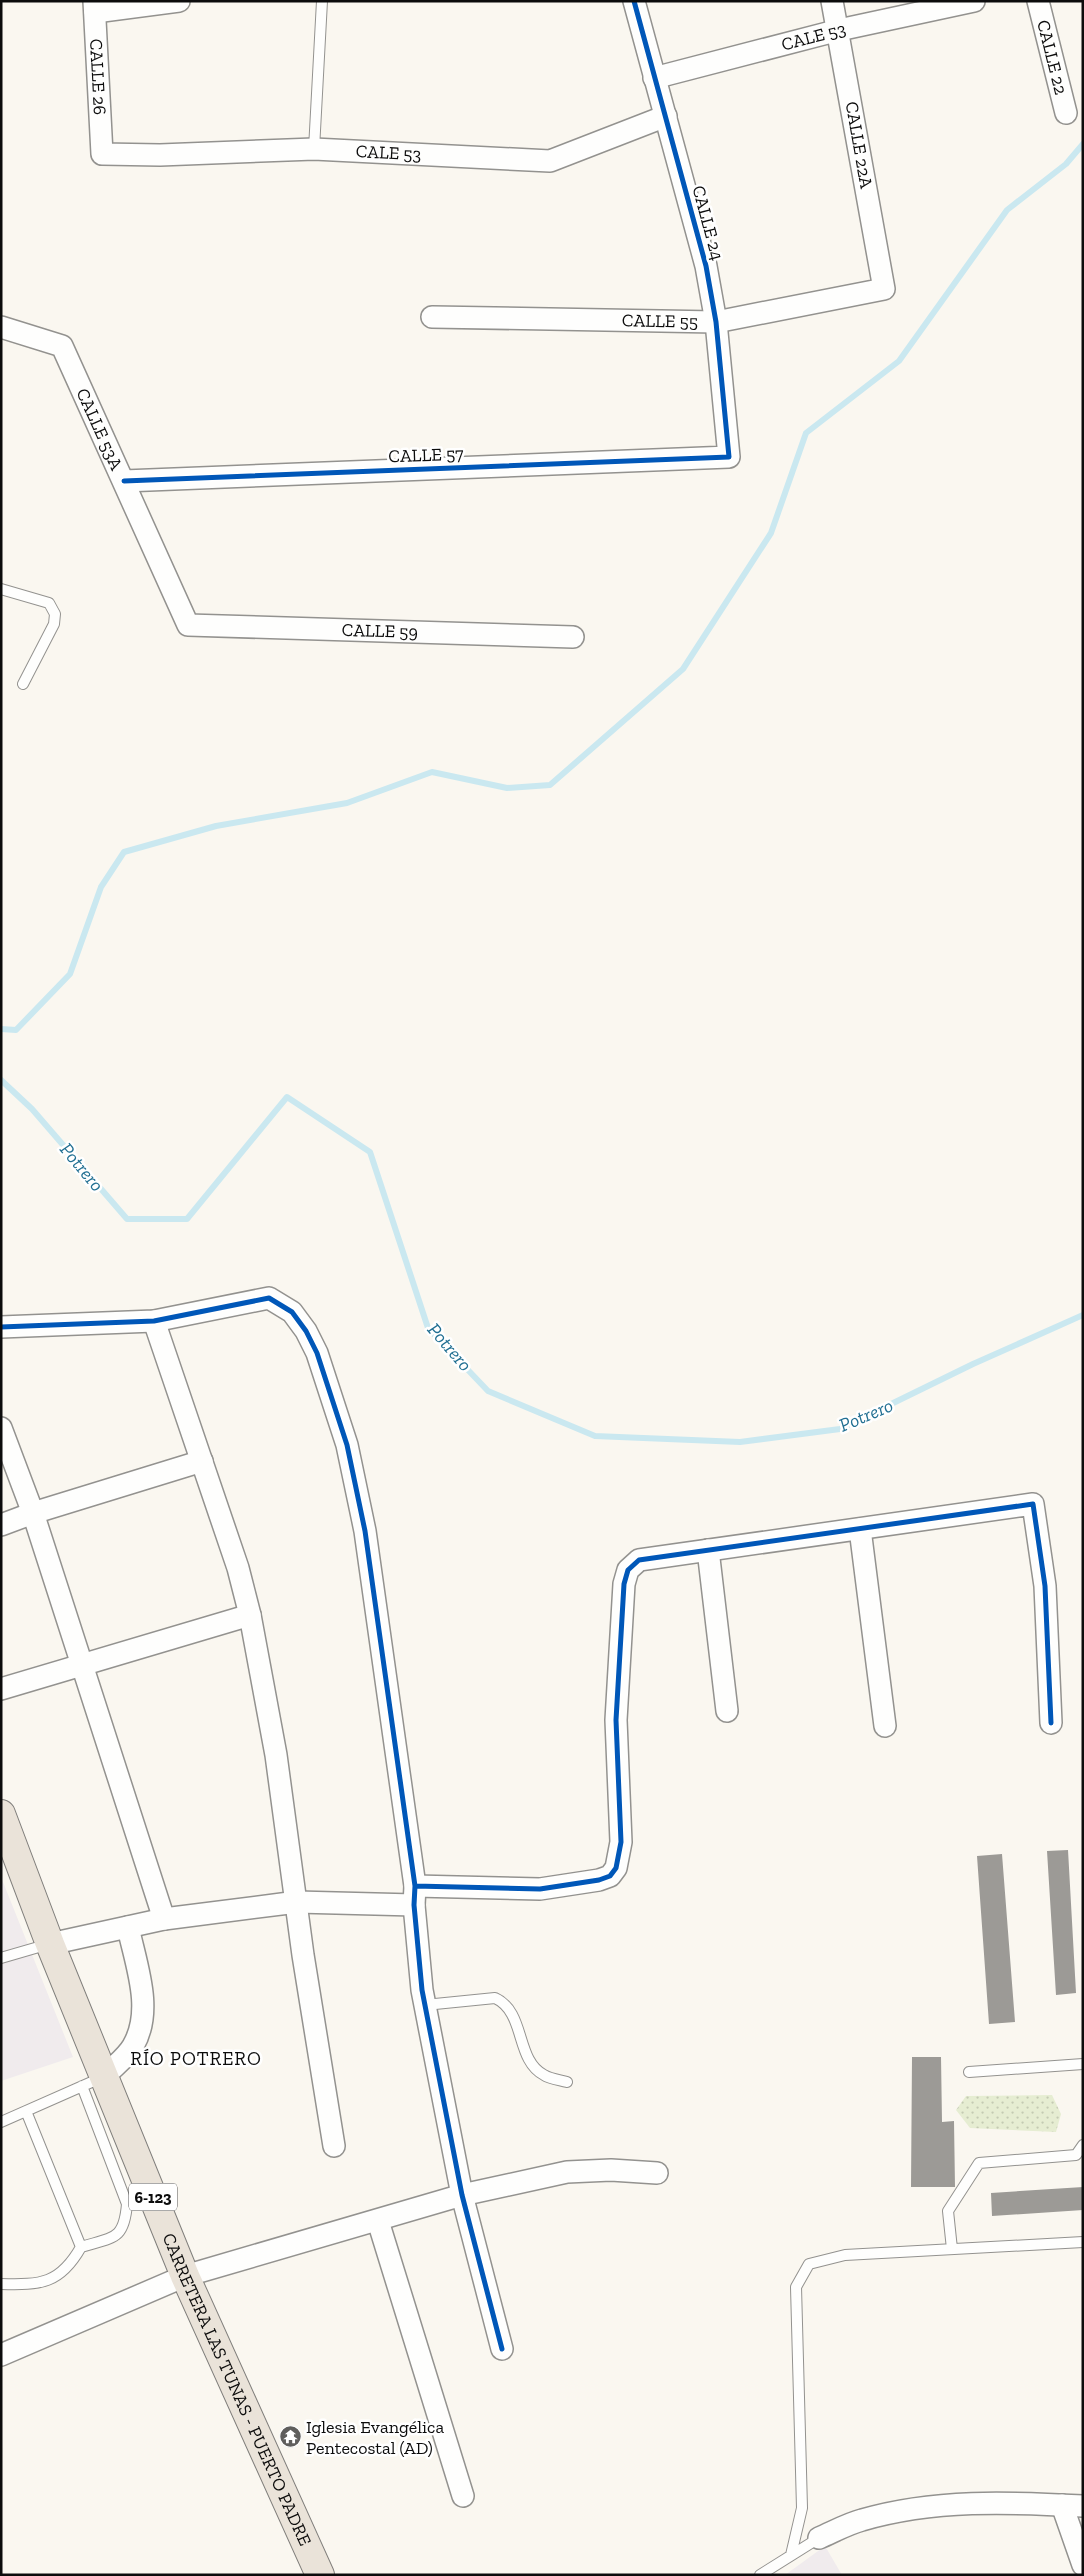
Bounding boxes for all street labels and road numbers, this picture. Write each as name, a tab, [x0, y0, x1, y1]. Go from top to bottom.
street label: CALE 53	[779, 18, 848, 55]
street label: CALLE 22	[1032, 18, 1072, 97]
street label: CALLE 26	[85, 38, 111, 116]
street label: CALLE 22A	[841, 100, 878, 190]
street label: CALE 53	[355, 140, 422, 165]
street label: CALLE 24	[687, 183, 729, 263]
street label: CALLE 55	[622, 309, 698, 333]
street label: CALLE 53A	[72, 385, 128, 474]
street label: CALLE 57	[388, 443, 465, 467]
street label: CALLE 59	[341, 619, 418, 643]
road number: 6-123	[129, 2184, 177, 2210]
street label: CARRETERA LAS TUNAS - PUERTO PADRE	[158, 2230, 316, 2549]

